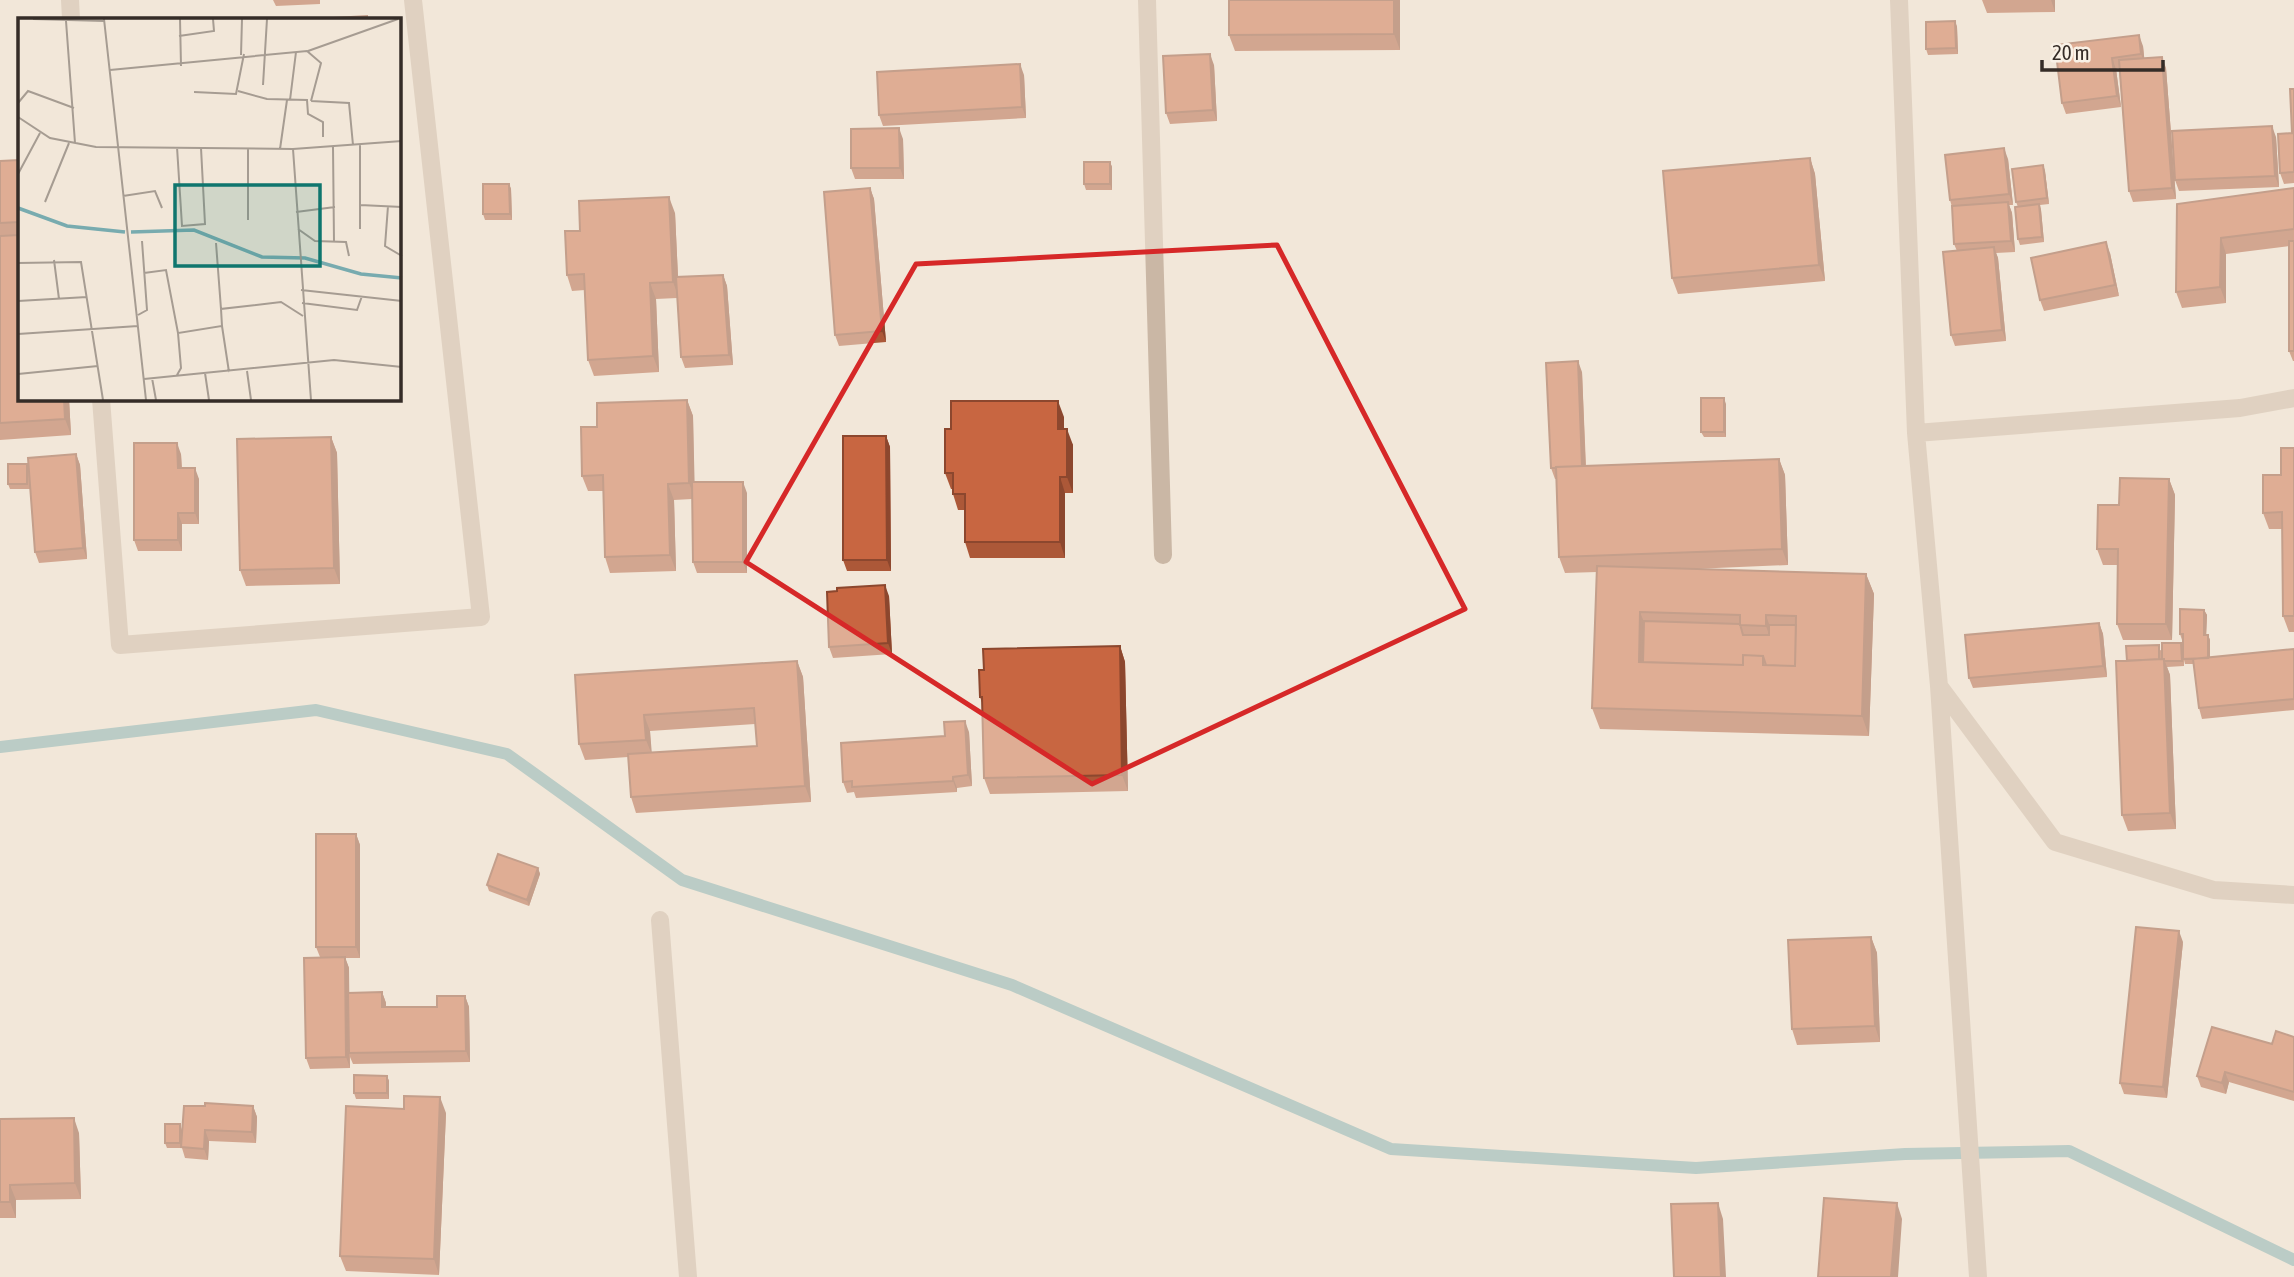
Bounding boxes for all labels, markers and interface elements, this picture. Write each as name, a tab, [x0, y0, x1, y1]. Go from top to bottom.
inset map	[18, 18, 401, 401]
scale bar	[2042, 28, 2163, 72]
text: 20 m	[2052, 40, 2090, 64]

